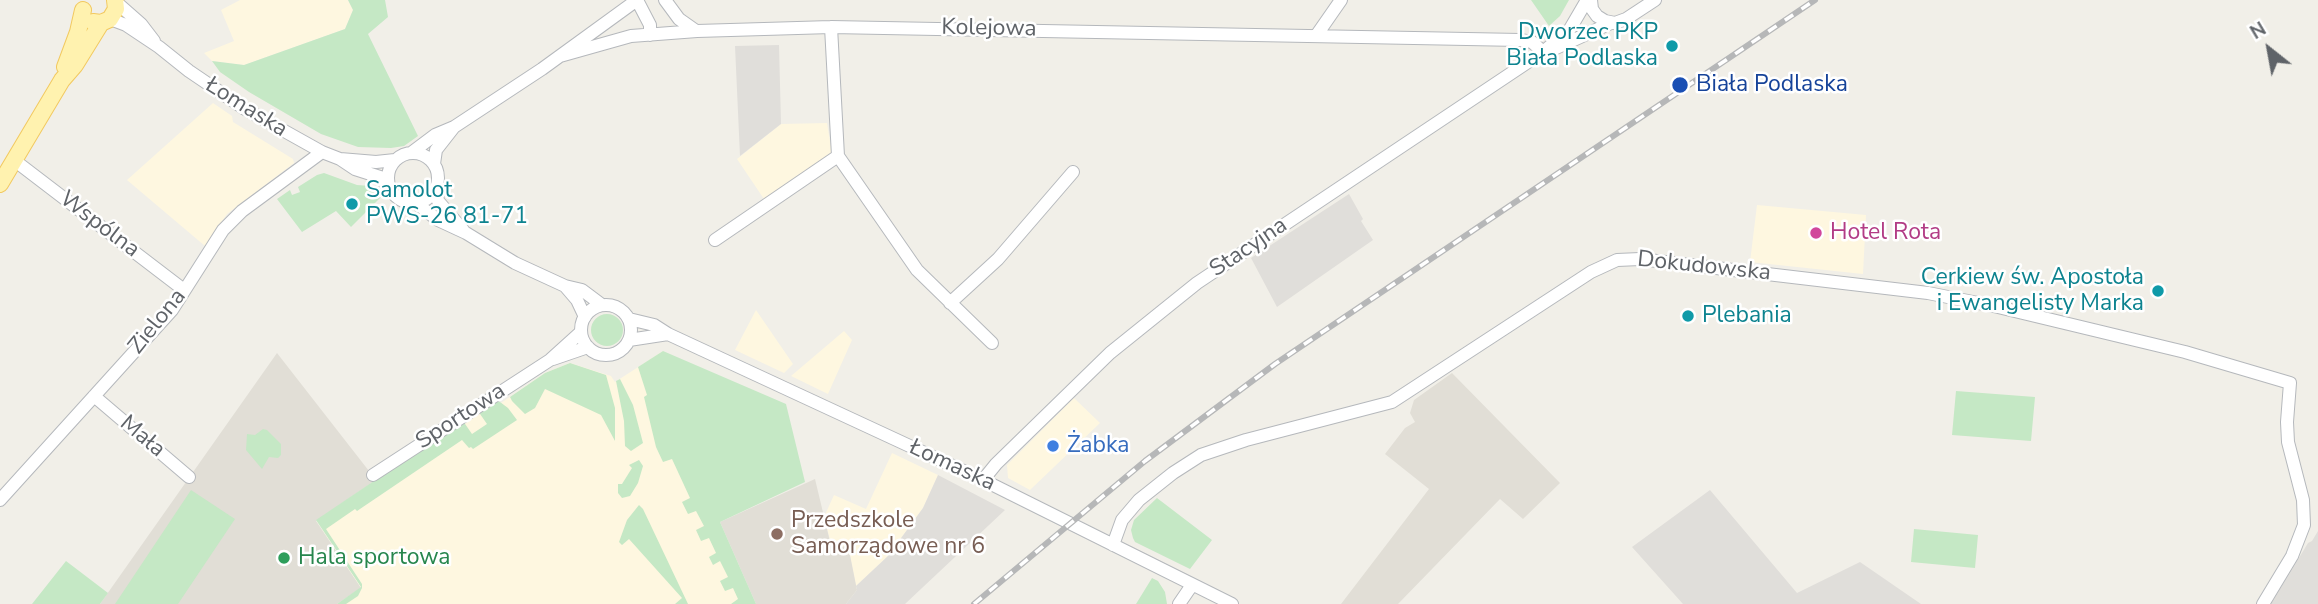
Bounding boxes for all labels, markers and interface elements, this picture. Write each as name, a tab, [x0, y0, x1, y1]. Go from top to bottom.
street label: Kolejowa	[941, 14, 1037, 44]
north arrow	[2234, 14, 2304, 84]
text: N	[2245, 16, 2271, 46]
place label: Dworzec PKP Biała Podlaska	[1506, 19, 1658, 73]
marker: Dworzec PKP Biała Podlaska	[1664, 38, 1680, 54]
place label: Biała Podlaska	[1696, 71, 1848, 99]
street label: Łomaska	[200, 72, 292, 144]
marker: Biała Podlaska	[1670, 75, 1690, 95]
place label: Samolot PWS-26 81-71	[366, 177, 528, 231]
street label: Wspólna	[53, 186, 145, 264]
marker: Samolot PWS-26 81-71	[344, 196, 360, 212]
street label: Stacyjna	[1205, 212, 1293, 284]
place label: Hotel Rota	[1830, 219, 1941, 247]
marker: Hotel Rota	[1808, 225, 1824, 241]
street label: Dokudowska	[1636, 246, 1772, 288]
place label: Cerkiew św. Apostoła i Ewangelisty Marka	[1921, 264, 2144, 318]
marker: Cerkiew św. Apostoła i Ewangelisty Marka	[2150, 283, 2166, 299]
street label: Zielona	[123, 284, 193, 360]
place label: Plebania	[1702, 302, 1792, 330]
marker: Plebania	[1680, 308, 1696, 324]
street label: Sportowa	[411, 378, 511, 456]
street label: Mała	[114, 410, 170, 464]
place label: Żabka	[1067, 432, 1129, 460]
street label: Łomaska	[905, 434, 999, 498]
marker: Żabka	[1045, 438, 1061, 454]
place label: Przedszkole Samorządowe nr 6	[791, 507, 985, 561]
marker: Przedszkole Samorządowe nr 6	[769, 526, 785, 542]
place label: Hala sportowa	[298, 544, 451, 572]
marker: Hala sportowa	[276, 550, 292, 566]

